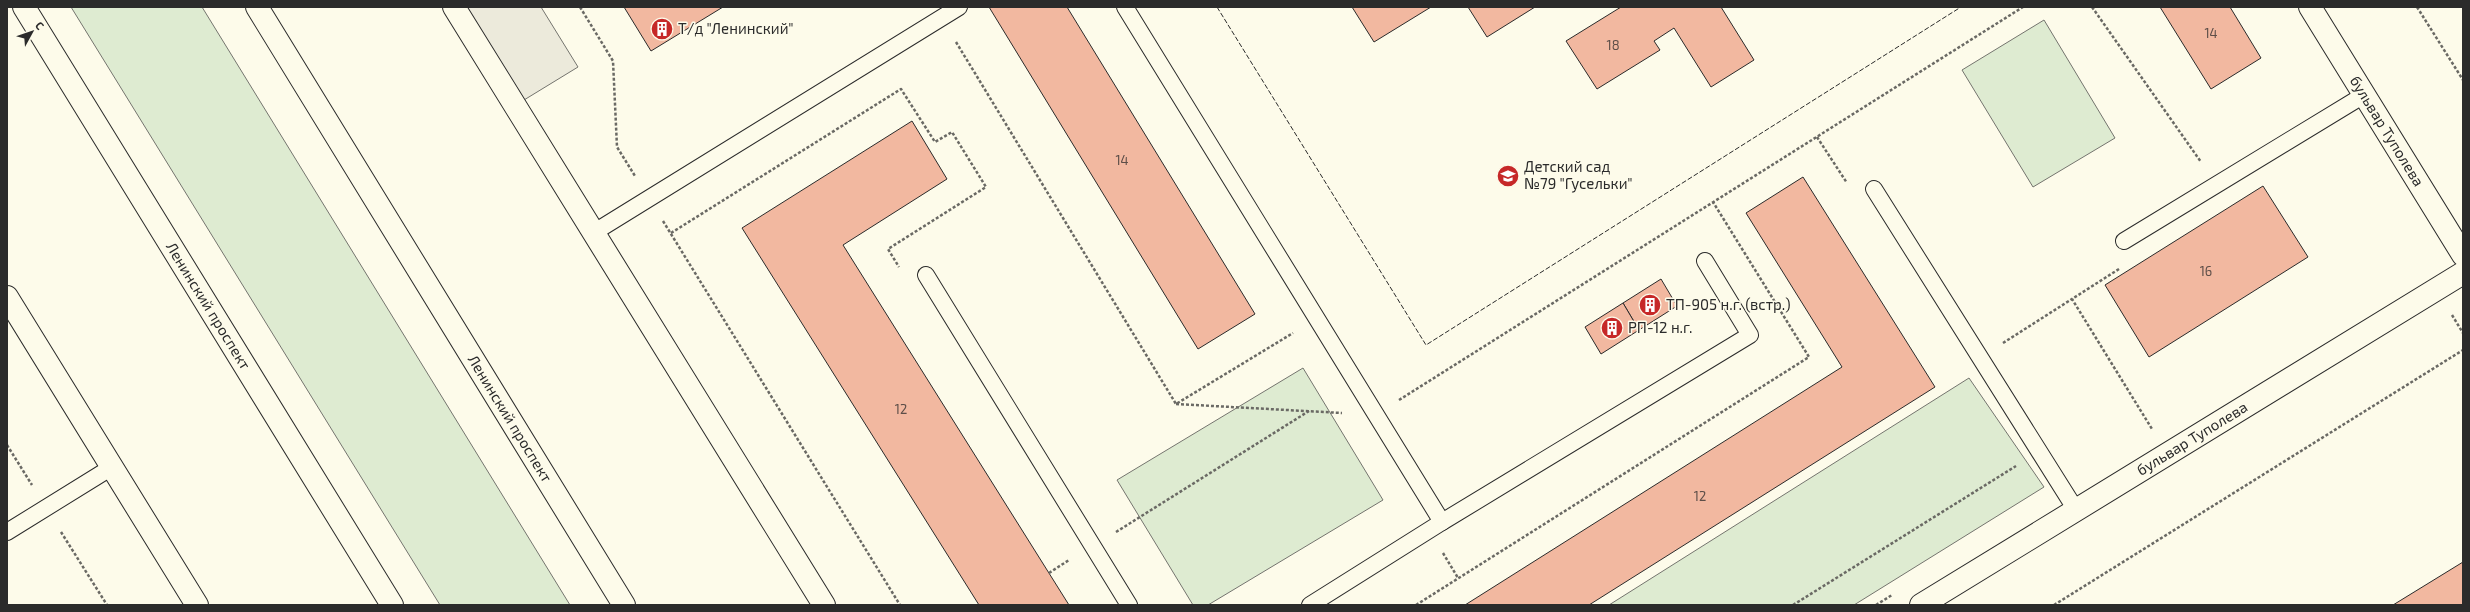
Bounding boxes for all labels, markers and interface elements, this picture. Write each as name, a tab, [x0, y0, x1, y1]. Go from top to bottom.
north arrow	[12, 12, 52, 52]
building icon: Т/д "Ленинский"	[649, 16, 675, 42]
text: С	[33, 19, 47, 32]
place label: Т/д "Ленинский"	[678, 19, 794, 37]
house number: 14	[2204, 25, 2218, 41]
house number: 18	[1606, 37, 1620, 53]
street label: бульвар Туполева	[2347, 72, 2428, 189]
house number: 14	[1115, 152, 1129, 168]
place label: Детский сад №79 "Гусельки"	[1524, 157, 1633, 193]
school or university icon: Детский сад №79 "Гусельки"	[1495, 163, 1521, 189]
street label: Ленинский проспект	[163, 238, 255, 372]
house number: 16	[2200, 263, 2212, 279]
building icon: ТП-905 н.г. (встр.)	[1637, 292, 1663, 318]
place label: ТП-905 н.г. (встр.)	[1666, 295, 1791, 313]
building icon: РП-12 н.г.	[1599, 315, 1625, 341]
place label: РП-12 н.г.	[1628, 318, 1692, 336]
street label: Ленинский проспект	[465, 351, 556, 485]
street label: бульвар Туполева	[2133, 397, 2250, 479]
house number: 12	[895, 401, 907, 417]
house number: 12	[1694, 488, 1706, 504]

